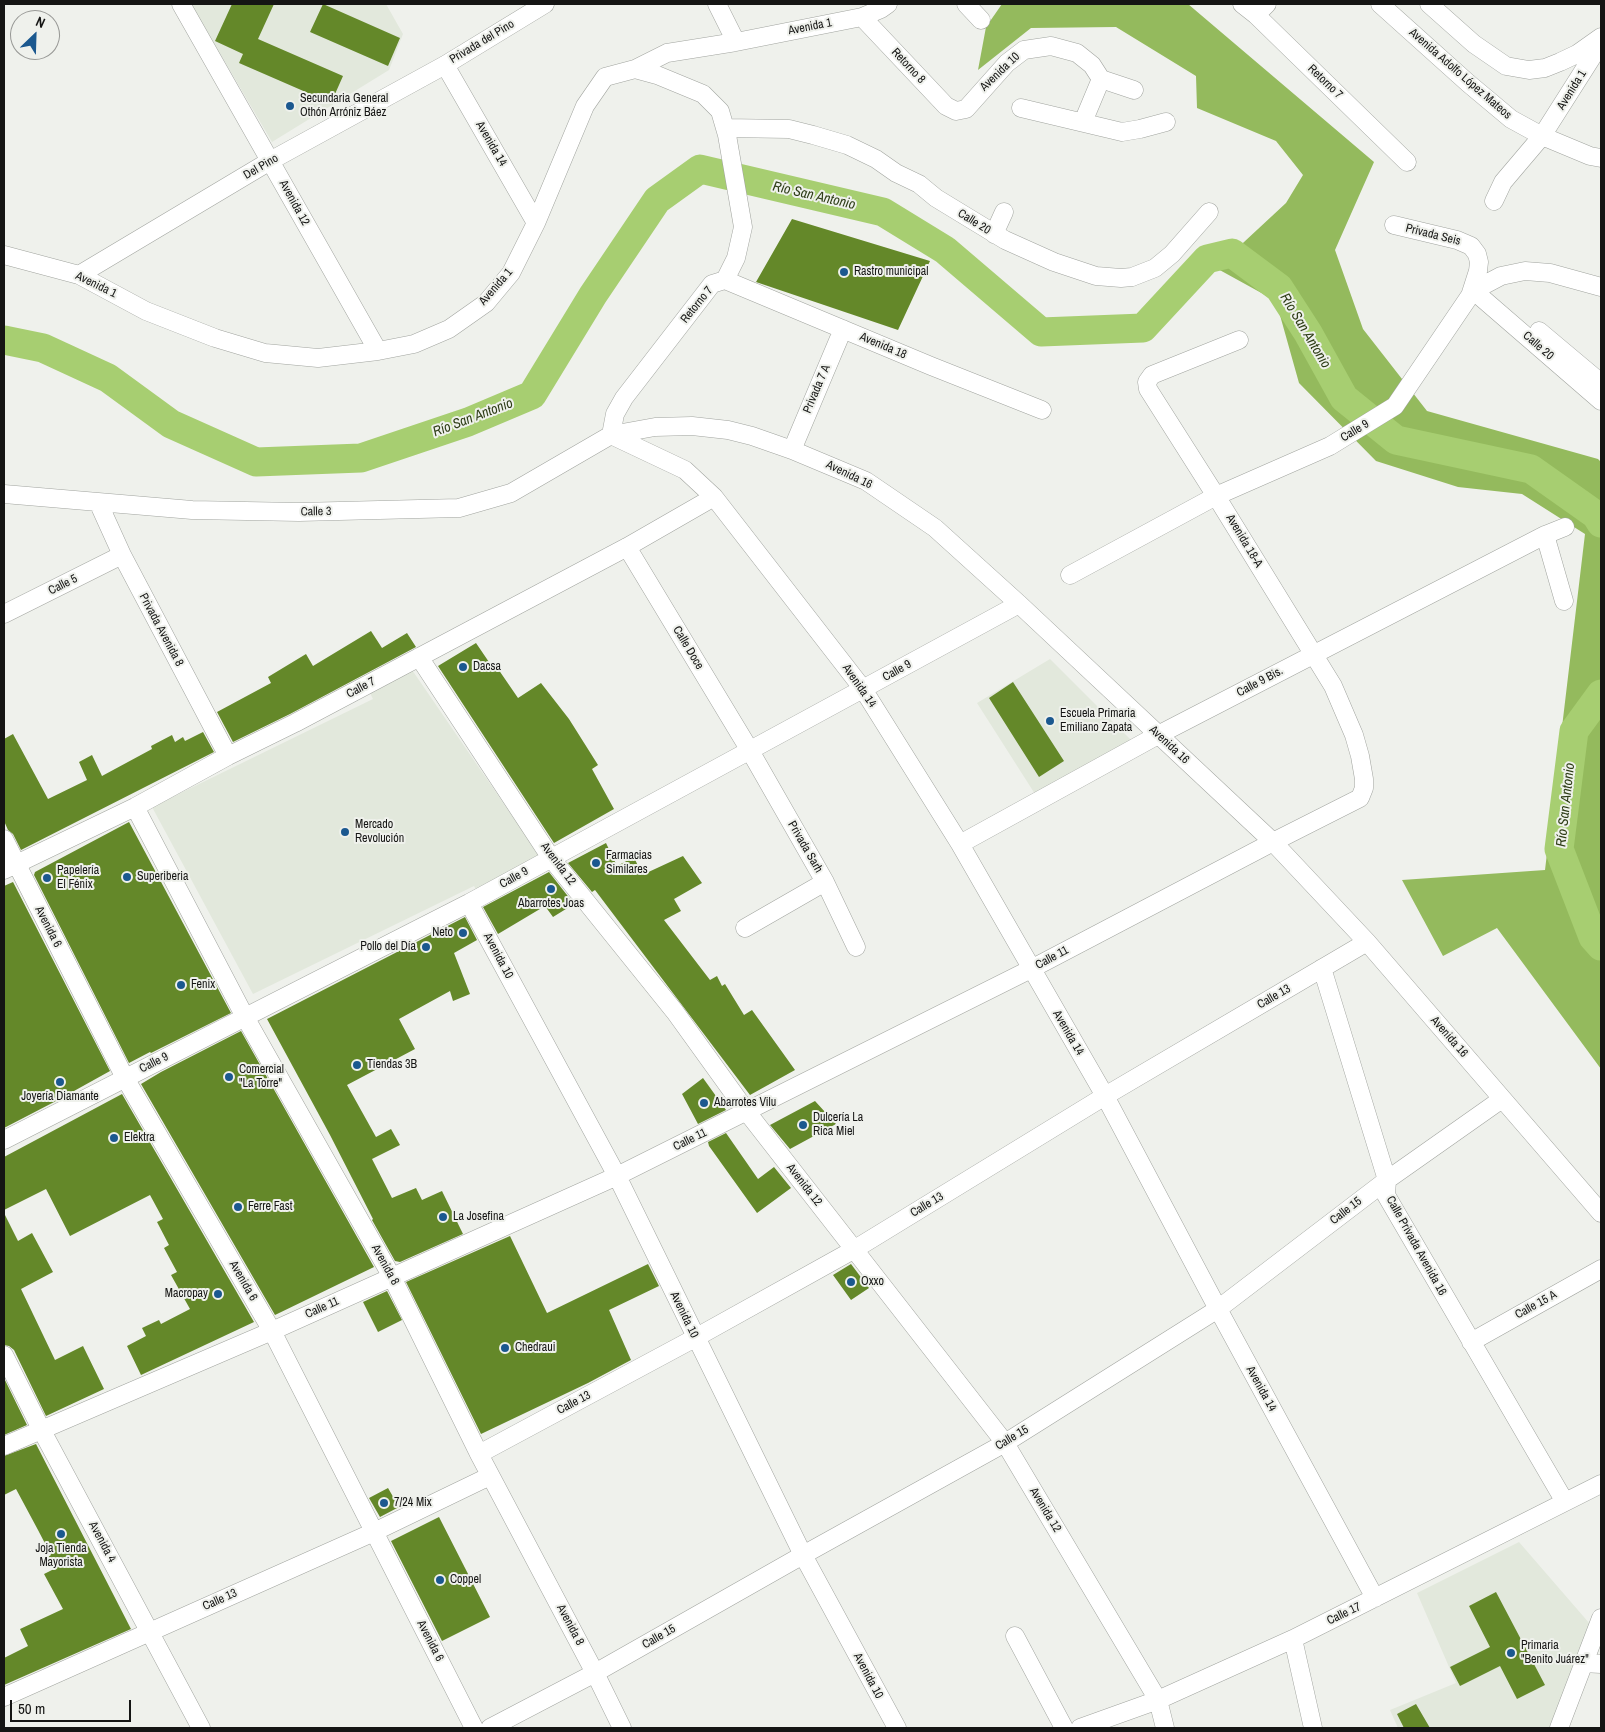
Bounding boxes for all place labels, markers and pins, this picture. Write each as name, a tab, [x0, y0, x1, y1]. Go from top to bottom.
place label: Secundaria General Othón Arróniz Báez	[300, 92, 388, 120]
marker: Secundaria General Othón Arróniz Báez	[284, 100, 296, 112]
place label: Rastro municipal	[854, 265, 928, 279]
marker: Rastro municipal	[838, 266, 850, 278]
place label: Dacsa	[473, 660, 501, 674]
marker: Dacsa	[457, 661, 469, 673]
place label: Escuela Primaria Emiliano Zapata	[1060, 707, 1135, 735]
marker: Escuela Primaria Emiliano Zapata	[1044, 715, 1056, 727]
place label: Mercado Revolución	[355, 818, 404, 846]
marker: Mercado Revolución	[339, 826, 351, 838]
place label: Farmacias Similares	[606, 849, 652, 877]
marker: Farmacias Similares	[590, 857, 602, 869]
place label: Papelería El Fénix	[57, 864, 99, 892]
place label: Superiberia	[137, 870, 188, 884]
marker: Superiberia	[121, 871, 133, 883]
marker: Papelería El Fénix	[41, 872, 53, 884]
marker: Abarrotes Joas	[545, 883, 557, 895]
place label: Abarrotes Joas	[518, 897, 584, 911]
place label: Neto	[432, 926, 453, 940]
marker: Neto	[457, 927, 469, 939]
place label: Pollo del Día	[360, 940, 416, 954]
marker: Pollo del Día	[420, 941, 432, 953]
place label: Fenix	[191, 978, 215, 992]
marker: Fenix	[175, 979, 187, 991]
place label: Tiendas 3B	[367, 1058, 417, 1072]
marker: Tiendas 3B	[351, 1059, 363, 1071]
place label: Comercial "La Torre"	[239, 1063, 284, 1091]
marker: Comercial "La Torre"	[223, 1071, 235, 1083]
marker: Joyería Diamante	[54, 1076, 66, 1088]
place label: Joyería Diamante	[21, 1090, 99, 1104]
place label: Abarrotes Vilu	[714, 1096, 776, 1110]
marker: Abarrotes Vilu	[698, 1097, 710, 1109]
place label: Dulcería La Rica Miel	[813, 1111, 863, 1139]
marker: Dulcería La Rica Miel	[797, 1119, 809, 1131]
place label: Elektra	[124, 1131, 155, 1145]
marker: Elektra	[108, 1132, 120, 1144]
place label: Ferre Fast	[248, 1200, 292, 1214]
marker: Ferre Fast	[232, 1201, 244, 1213]
place label: La Josefina	[453, 1210, 504, 1224]
marker: La Josefina	[437, 1211, 449, 1223]
place label: Oxxo	[861, 1275, 884, 1289]
marker: Oxxo	[845, 1276, 857, 1288]
place label: Macropay	[165, 1287, 208, 1301]
marker: Macropay	[212, 1288, 224, 1300]
place label: Chedraui	[515, 1341, 555, 1355]
marker: Chedraui	[499, 1342, 511, 1354]
place label: 7/24 Mix	[394, 1496, 432, 1510]
marker: 7/24 Mix	[378, 1497, 390, 1509]
marker: Joja Tienda Mayorista	[55, 1528, 67, 1540]
place label: Joja Tienda Mayorista	[35, 1542, 87, 1570]
place label: Coppel	[450, 1573, 481, 1587]
marker: Coppel	[434, 1574, 446, 1586]
place label: Primaria "Benito Juárez"	[1521, 1639, 1589, 1667]
marker: Primaria "Benito Juárez"	[1505, 1647, 1517, 1659]

